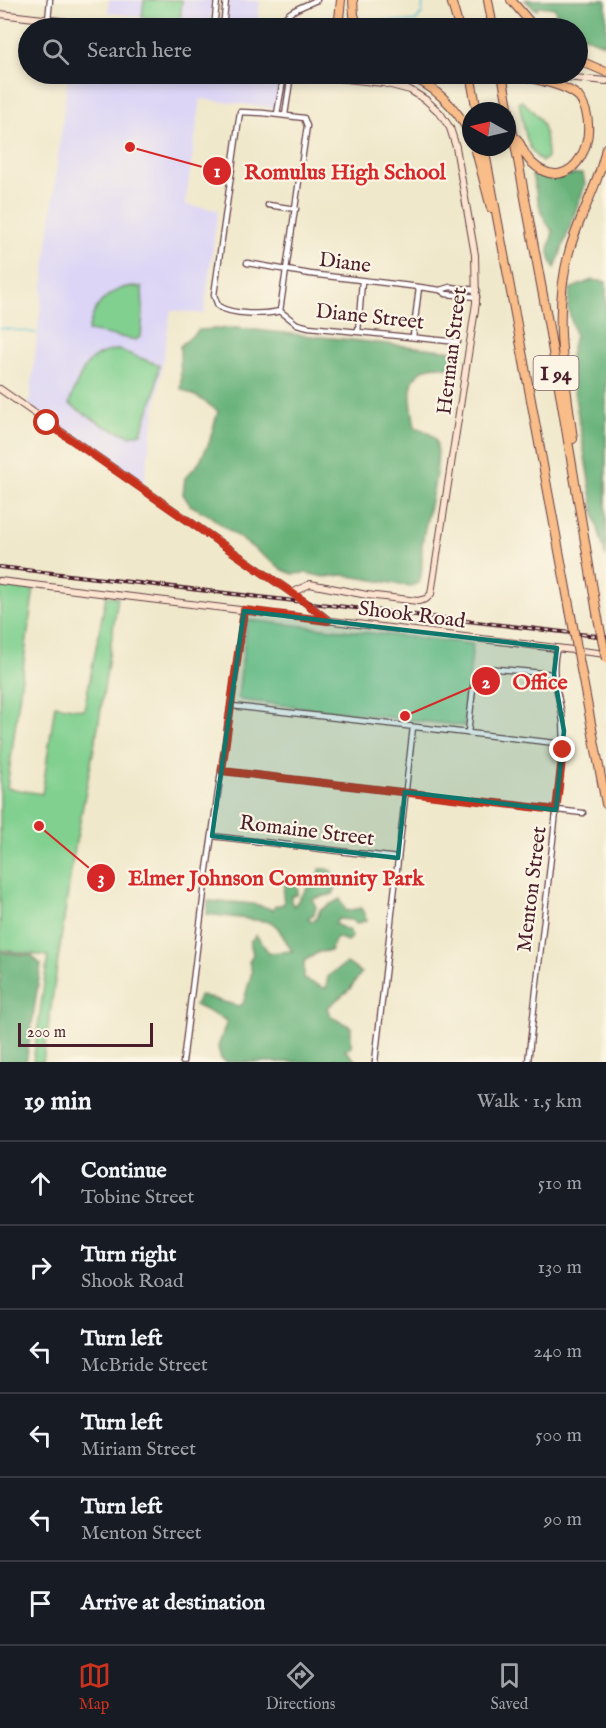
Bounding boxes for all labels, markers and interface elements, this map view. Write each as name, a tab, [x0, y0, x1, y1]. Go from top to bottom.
search box	[18, 18, 588, 84]
icon: search	[39, 35, 72, 68]
text: Search here	[87, 37, 192, 65]
north arrow	[462, 102, 516, 156]
callout: Romulus High School	[202, 151, 457, 191]
text: Romulus High School	[244, 159, 447, 187]
text: 1	[214, 161, 221, 184]
street label: Diane	[317, 247, 373, 280]
street label: Herman Street	[431, 286, 474, 417]
street label: Diane Street	[314, 298, 426, 337]
road number: I 94	[534, 356, 578, 390]
route start	[33, 409, 59, 435]
street label: Shook Road	[357, 596, 468, 636]
callout: Office	[471, 661, 580, 701]
text: Office	[513, 669, 567, 697]
text: 2	[482, 672, 491, 695]
route end	[549, 736, 575, 762]
street label: Romaine Street	[238, 810, 376, 853]
street label: Menton Street	[511, 825, 554, 954]
callout: Elmer Johnson Community Park	[86, 858, 436, 898]
text: Elmer Johnson Community Park	[128, 865, 425, 893]
text: 3	[98, 868, 104, 891]
scale bar	[18, 1020, 153, 1048]
text: 200 m	[27, 1023, 66, 1043]
text: 19 min	[24, 1085, 92, 1118]
text: Walk · 1.5 km	[477, 1089, 582, 1114]
text: Continue	[81, 1157, 167, 1185]
icon: ahead	[24, 1167, 57, 1200]
text: 510 m	[538, 1171, 582, 1196]
text: Tobine Street	[81, 1185, 194, 1210]
text: Turn right	[81, 1241, 176, 1269]
icon: right	[24, 1251, 57, 1284]
text: 130 m	[537, 1255, 582, 1280]
text: Shook Road	[81, 1269, 184, 1294]
text: Turn left	[81, 1325, 163, 1353]
icon: left	[24, 1335, 57, 1368]
text: 240 m	[533, 1339, 582, 1364]
text: McBride Street	[81, 1353, 208, 1378]
text: Turn left	[81, 1409, 163, 1437]
icon: left	[24, 1419, 57, 1452]
text: 500 m	[535, 1423, 582, 1448]
text: Miriam Street	[81, 1437, 196, 1462]
text: Turn left	[81, 1493, 163, 1521]
icon: left	[24, 1503, 57, 1536]
text: 90 m	[544, 1507, 582, 1532]
text: Menton Street	[81, 1521, 202, 1546]
icon: arrive	[24, 1587, 57, 1620]
text: Arrive at destination	[81, 1589, 265, 1617]
tab: Map	[78, 1659, 111, 1715]
tab: Directions	[266, 1659, 335, 1715]
tab: Saved	[491, 1659, 528, 1715]

